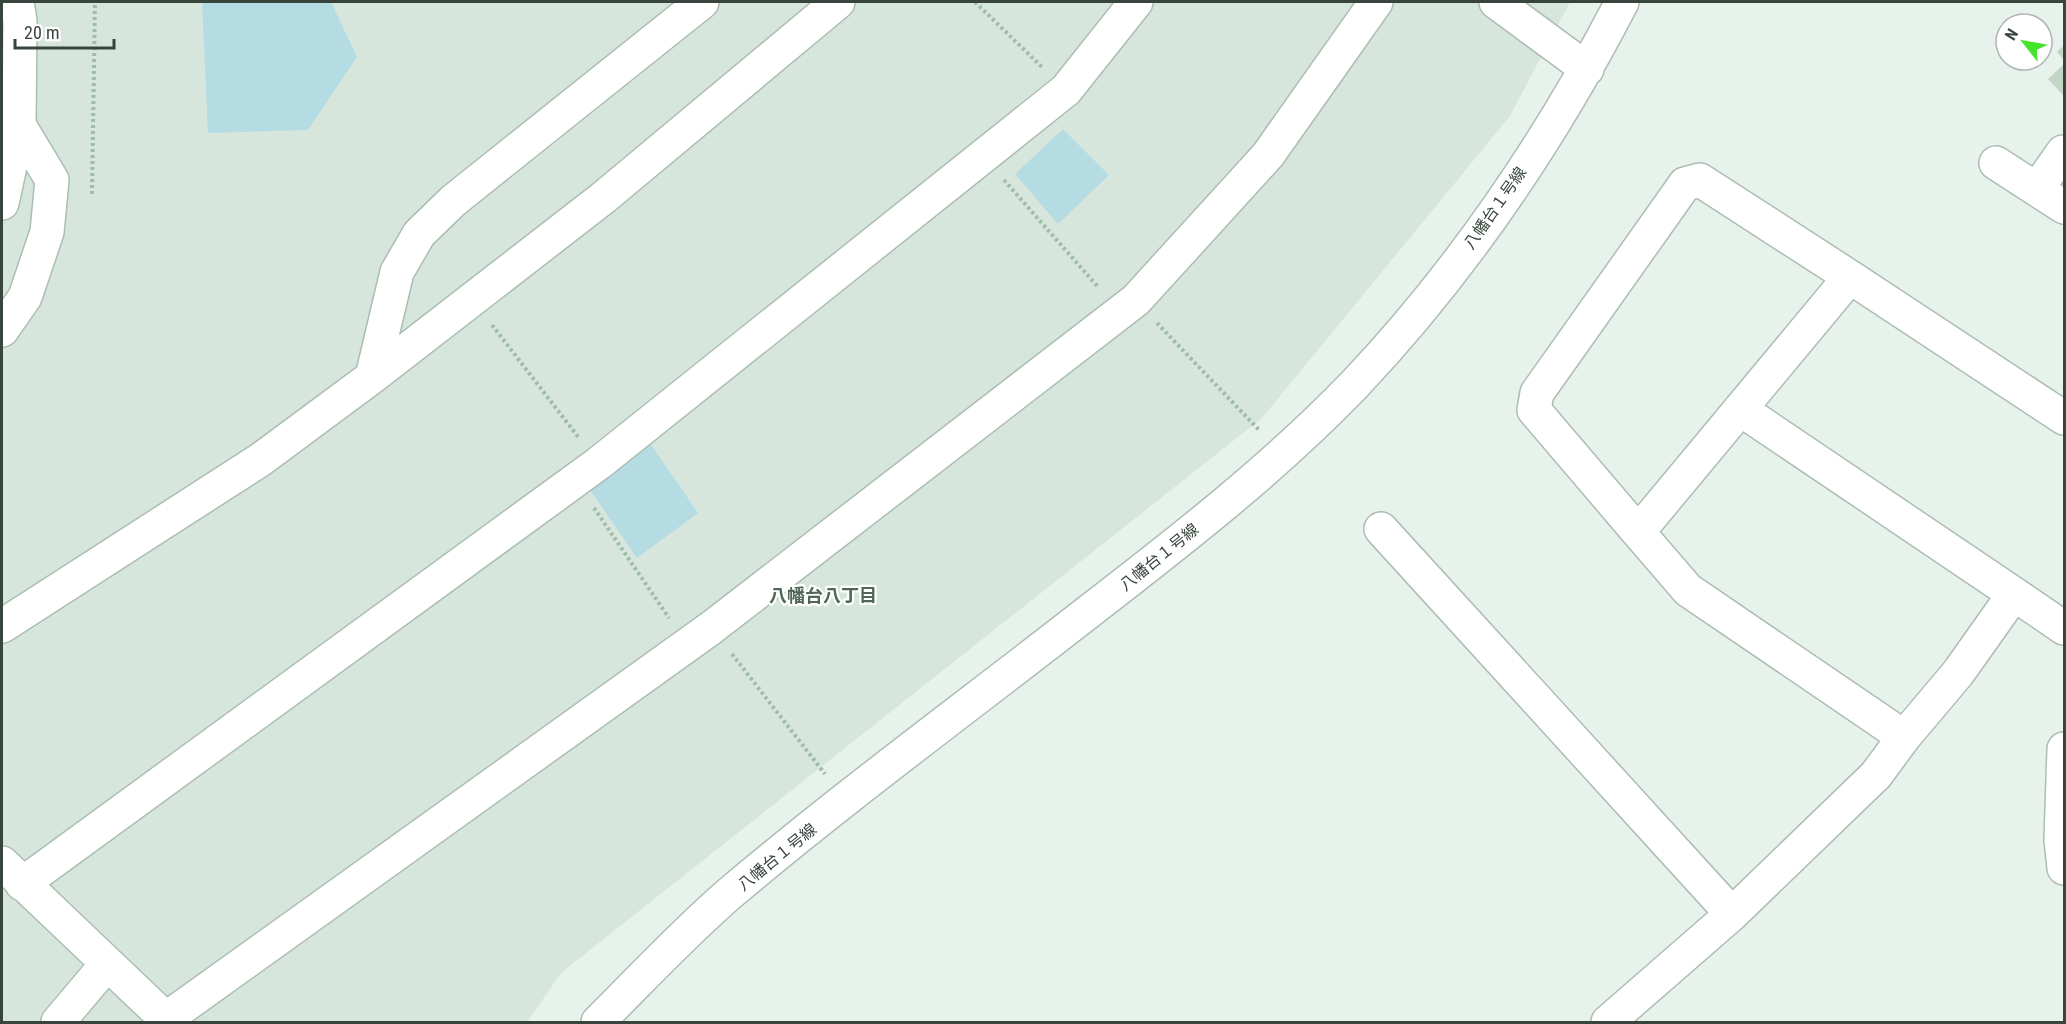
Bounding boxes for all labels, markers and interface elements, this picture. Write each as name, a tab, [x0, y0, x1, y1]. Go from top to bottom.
scale bar	[15, 12, 114, 50]
north arrow	[1994, 12, 2054, 72]
text: 20 m	[24, 22, 59, 43]
text: N	[2001, 25, 2022, 44]
street label: 八幡台１号線	[1460, 163, 1530, 253]
street label: 八幡台１号線	[1116, 519, 1202, 595]
district label: 八幡台八丁目	[769, 585, 877, 606]
street label: 八幡台１号線	[734, 819, 820, 895]

